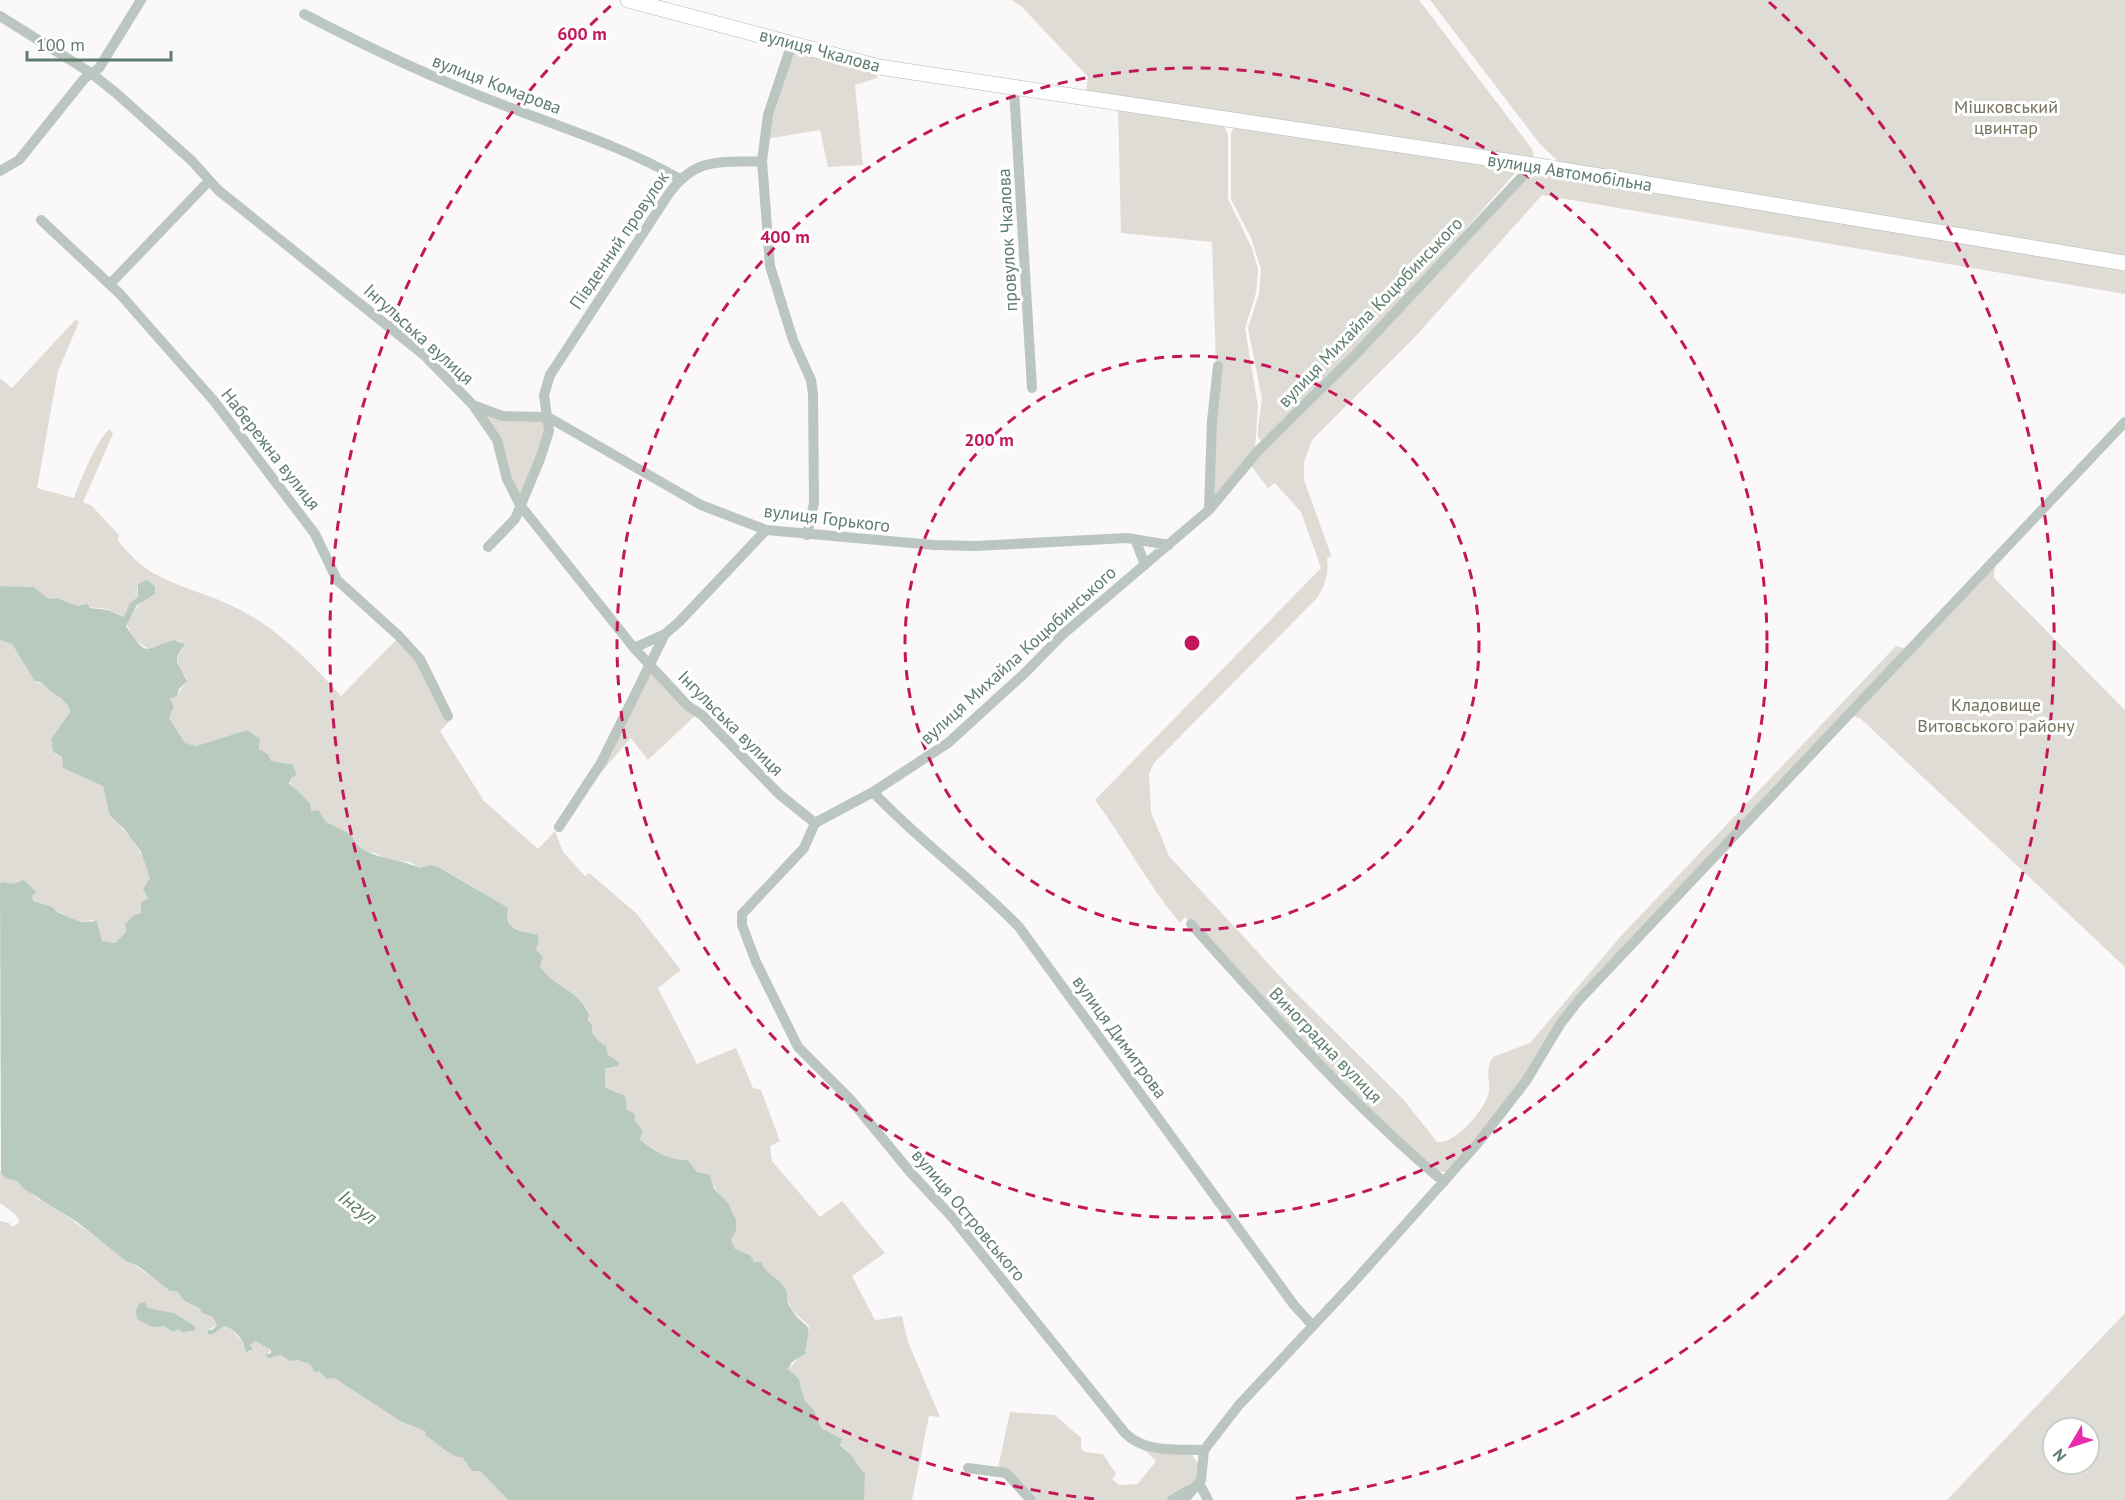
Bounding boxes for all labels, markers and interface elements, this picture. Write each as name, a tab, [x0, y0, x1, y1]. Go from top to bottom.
text: 600 m	[557, 22, 607, 45]
street label: вулиця Чкалова	[757, 23, 883, 77]
scale bar	[27, 24, 171, 62]
text: 100 m	[36, 33, 85, 56]
street label: вулиця Комарова	[429, 49, 565, 119]
park label: Мішковський цвинтар	[1954, 95, 2058, 139]
street label: вулиця Автомобільна	[1486, 148, 1654, 196]
street label: Південний провулок	[564, 166, 674, 314]
street label: провулок Чкалова	[992, 168, 1022, 312]
street label: вулиця Михайла Коцюбинського	[1273, 212, 1467, 412]
text: 400 m	[760, 225, 810, 248]
street label: Інгульська вулиця	[359, 279, 479, 389]
street label: Набережна вулиця	[216, 383, 326, 515]
text: 200 m	[964, 428, 1014, 451]
street label: вулиця Горького	[763, 499, 891, 537]
street label: вулиця Михайла Коцюбинського	[915, 561, 1121, 749]
centre of rings	[1182, 633, 1202, 653]
street label: Інгульська вулиця	[673, 665, 789, 781]
park label: Кладовище Витовського району	[1917, 693, 2075, 737]
street label: вулиця Димитрова	[1068, 971, 1172, 1103]
street label: Виноградна вулиця	[1265, 982, 1387, 1108]
street label: вулиця Островського	[907, 1144, 1031, 1286]
water label: Інгул	[333, 1184, 383, 1230]
north arrow	[2041, 1416, 2101, 1476]
text: N	[2048, 1445, 2070, 1466]

